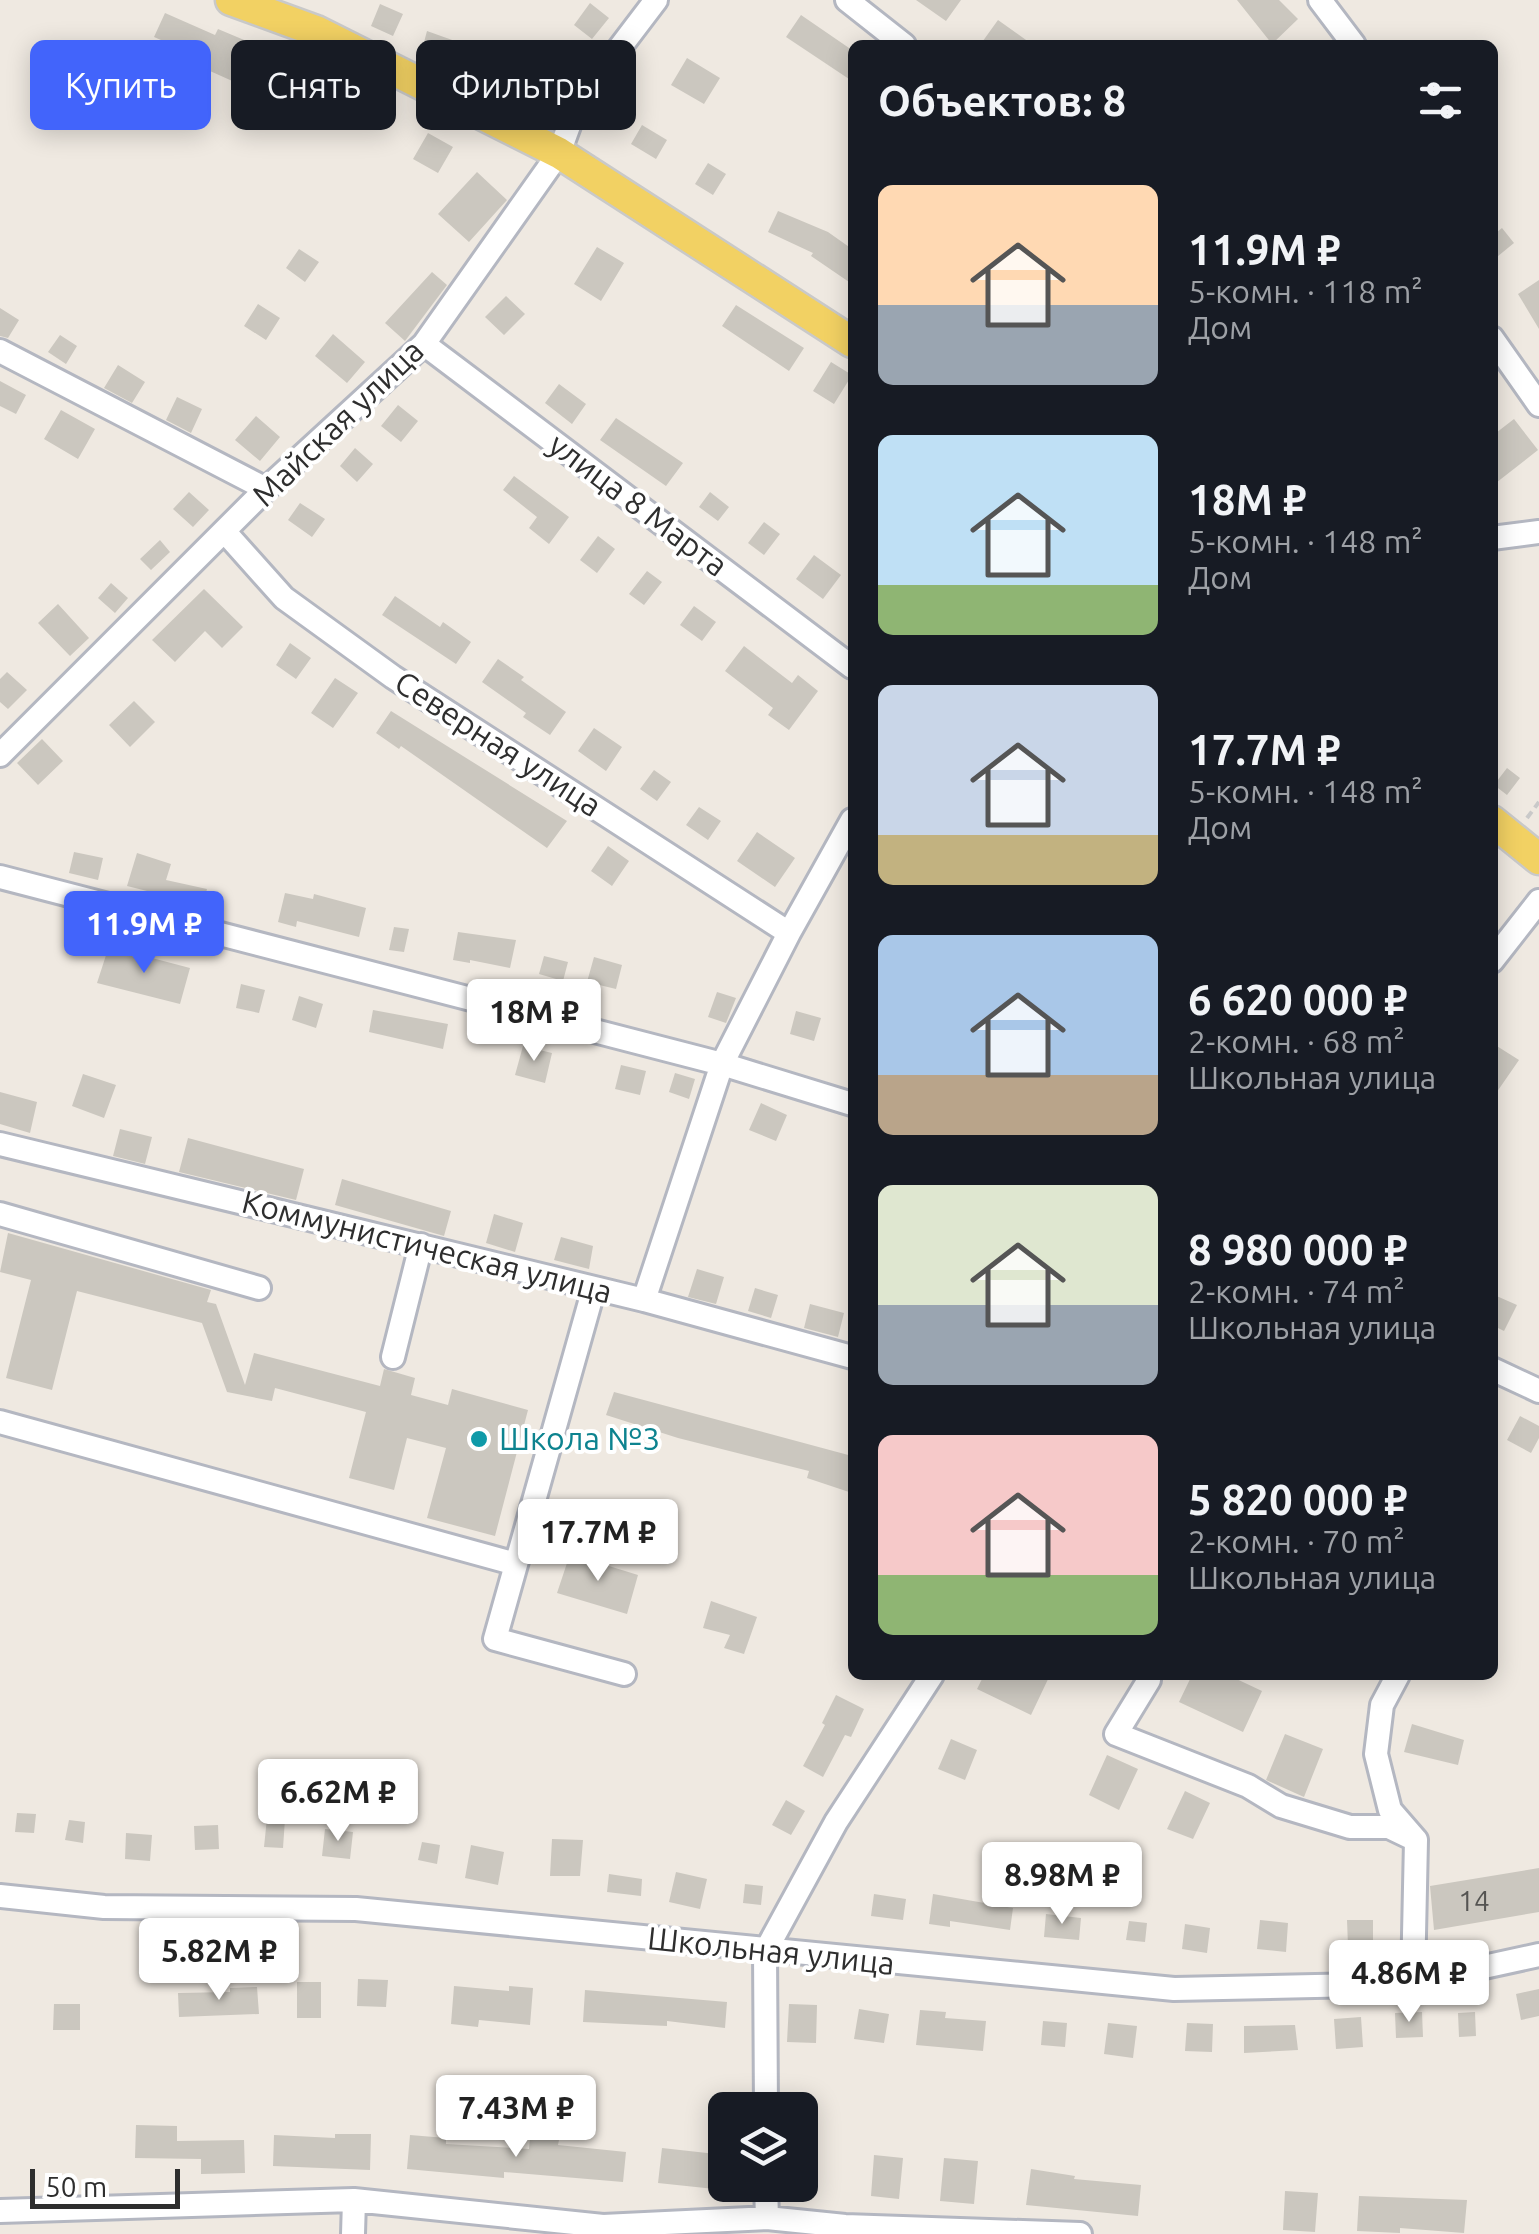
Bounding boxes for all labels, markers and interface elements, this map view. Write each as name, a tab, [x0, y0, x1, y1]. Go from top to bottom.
chip: Купить	[30, 40, 211, 130]
chip: Снять	[231, 40, 396, 130]
chip: Фильтры	[416, 40, 636, 130]
icon: filters	[1413, 73, 1468, 128]
text: Объектов: 8	[878, 77, 1126, 124]
icon: home	[958, 225, 1078, 345]
text: 11.9M ₽	[1188, 226, 1340, 273]
text: 5-комн. · 118 m²	[1188, 273, 1423, 309]
text: Дом	[1188, 309, 1252, 345]
street label: Майская улица	[245, 332, 430, 513]
street label: улица 8 Марта	[542, 425, 735, 583]
icon: home	[958, 475, 1078, 595]
text: 18M ₽	[1188, 476, 1306, 523]
text: 5-комн. · 148 m²	[1188, 523, 1423, 559]
text: Дом	[1188, 559, 1252, 595]
street label: Северная улица	[389, 663, 608, 823]
icon: home	[958, 725, 1078, 845]
text: 17.7M ₽	[1188, 726, 1340, 773]
text: 5-комн. · 148 m²	[1188, 773, 1423, 809]
text: Дом	[1188, 809, 1252, 845]
pin: 11.9M ₽	[52, 891, 236, 976]
text: 11.9M ₽	[86, 905, 202, 941]
icon: home	[958, 975, 1078, 1095]
text: 6 620 000 ₽	[1188, 976, 1407, 1023]
pin: 18M ₽	[464, 979, 604, 1064]
text: 18M ₽	[489, 993, 579, 1029]
text: 2-комн. · 68 m²	[1188, 1023, 1405, 1059]
text: Школьная улица	[1188, 1059, 1436, 1095]
street label: Коммунистическая улица	[238, 1183, 616, 1309]
icon: home	[958, 1225, 1078, 1345]
text: 8 980 000 ₽	[1188, 1226, 1407, 1273]
text: 2-комн. · 74 m²	[1188, 1273, 1405, 1309]
text: Школьная улица	[1188, 1309, 1436, 1345]
place label: Школа №3	[499, 1420, 660, 1456]
marker: Школа №3	[468, 1428, 490, 1450]
icon: home	[958, 1475, 1078, 1595]
text: 5 820 000 ₽	[1188, 1476, 1407, 1523]
pin: 17.7M ₽	[506, 1499, 690, 1584]
text: 17.7M ₽	[540, 1513, 656, 1549]
text: 2-комн. · 70 m²	[1188, 1523, 1405, 1559]
text: Школьная улица	[1188, 1559, 1436, 1595]
pin: 6.62M ₽	[246, 1759, 430, 1844]
text: 6.62M ₽	[280, 1773, 396, 1809]
pin: 8.98M ₽	[970, 1842, 1154, 1927]
text: 8.98M ₽	[1004, 1856, 1120, 1892]
house number: 14	[1458, 1885, 1490, 1916]
pin: 5.82M ₽	[127, 1918, 311, 2003]
street label: Школьная улица	[646, 1919, 896, 1981]
text: 5.82M ₽	[161, 1932, 277, 1968]
pin: 4.86M ₽	[1317, 1940, 1501, 2025]
text: 4.86M ₽	[1351, 1954, 1467, 1990]
pin: 7.43M ₽	[424, 2075, 608, 2160]
text: 7.43M ₽	[458, 2089, 574, 2125]
map controls	[708, 2092, 818, 2202]
button: layers	[708, 2092, 818, 2202]
scale bar	[30, 2164, 180, 2208]
text: 50 m	[45, 2171, 107, 2202]

